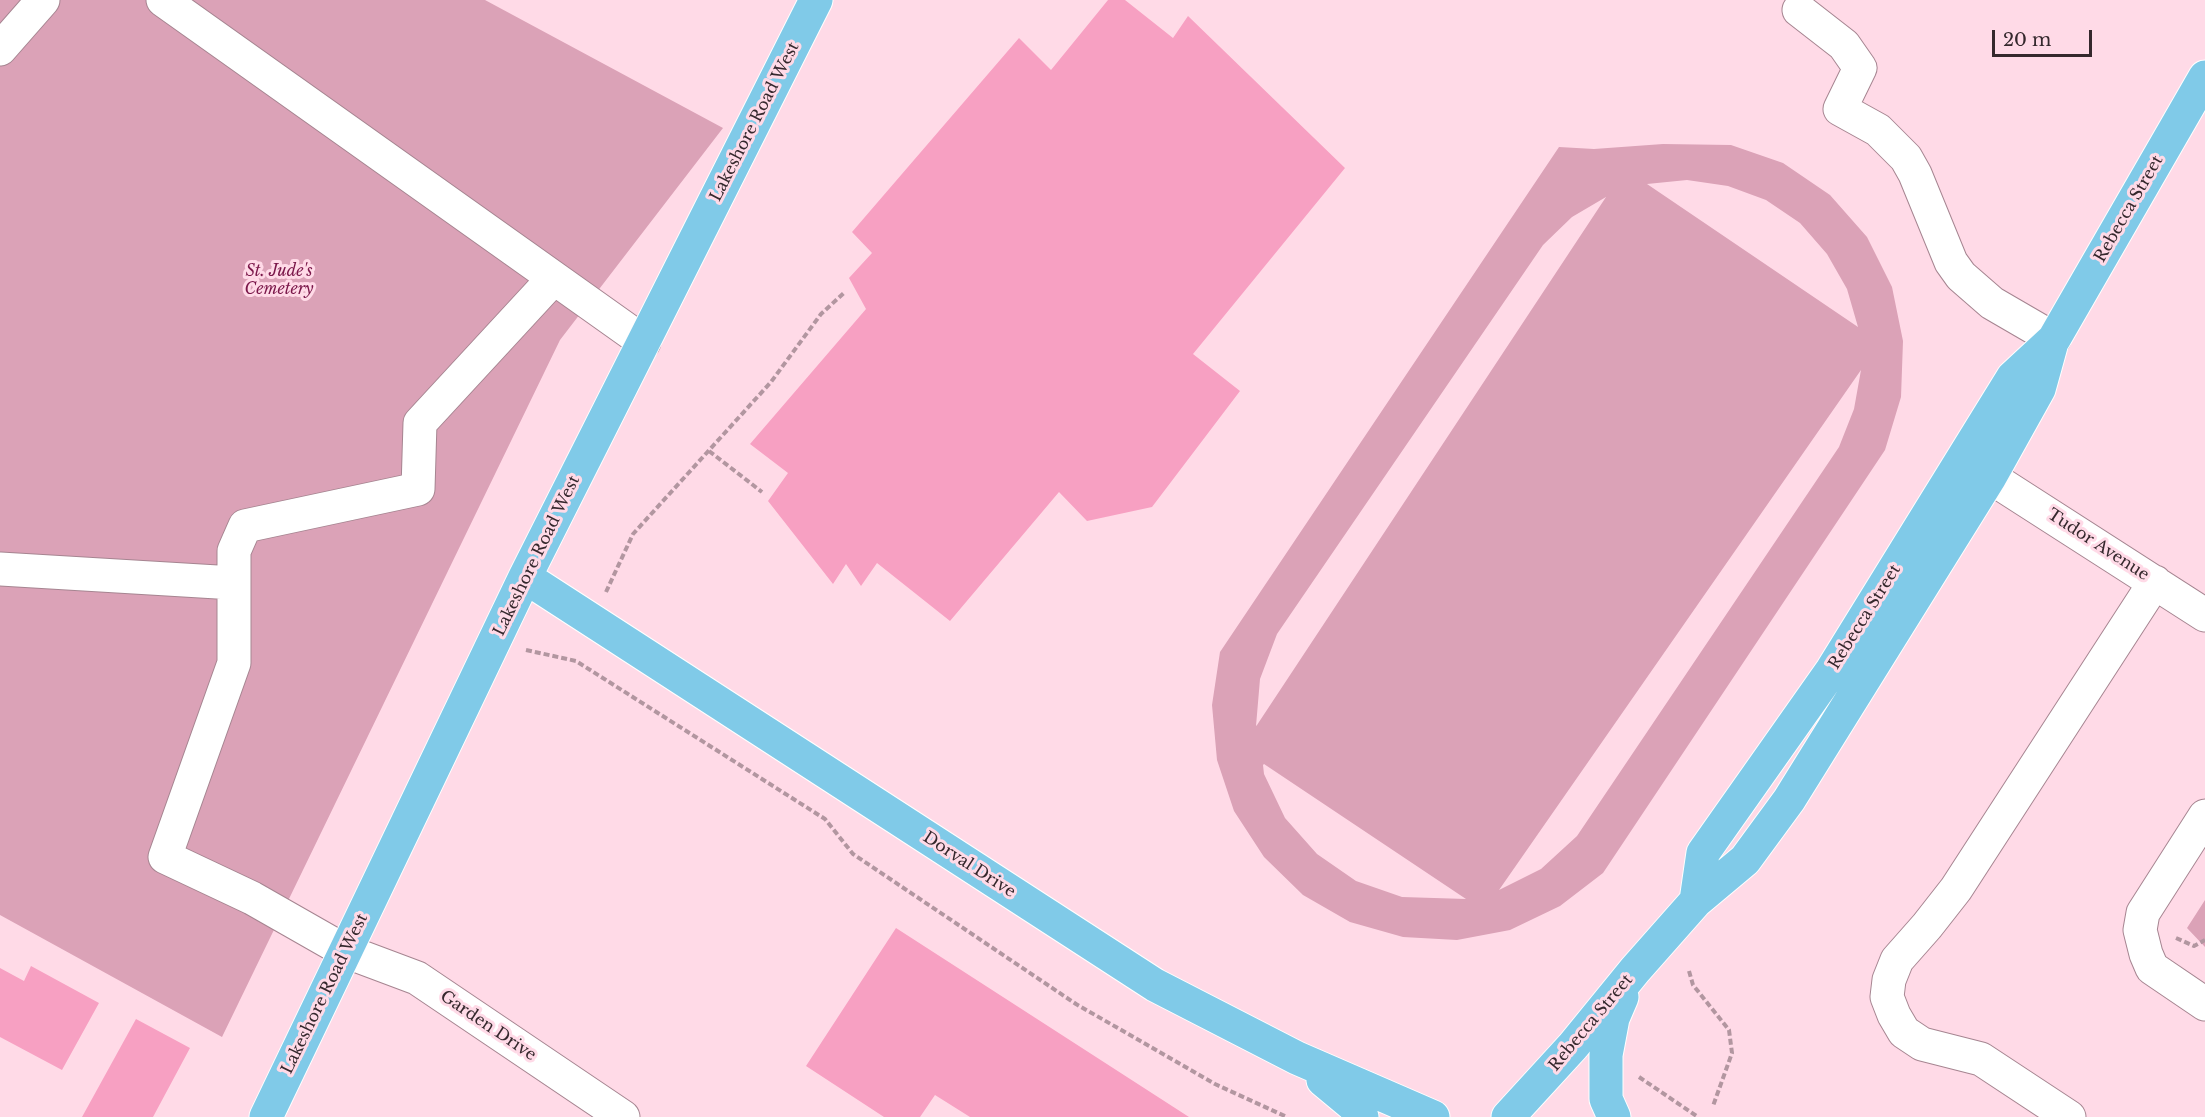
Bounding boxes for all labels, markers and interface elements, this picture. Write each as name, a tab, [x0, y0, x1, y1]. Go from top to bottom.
scale bar	[1995, 18, 2096, 56]
text: 20 m	[2003, 29, 2051, 51]
street label: Lakeshore Road West	[706, 39, 804, 205]
street label: Rebecca Street	[2091, 152, 2167, 266]
park label: St. Jude's Cemetery	[245, 261, 313, 299]
street label: Lakeshore Road West	[490, 473, 584, 639]
street label: Tudor Avenue	[2044, 505, 2152, 585]
street label: Rebecca Street	[1825, 561, 1905, 673]
street label: Dorval Drive	[919, 828, 1019, 902]
street label: Lakeshore Road West	[278, 911, 372, 1077]
street label: Rebecca Street	[1545, 971, 1637, 1075]
street label: Garden Drive	[436, 987, 540, 1065]

